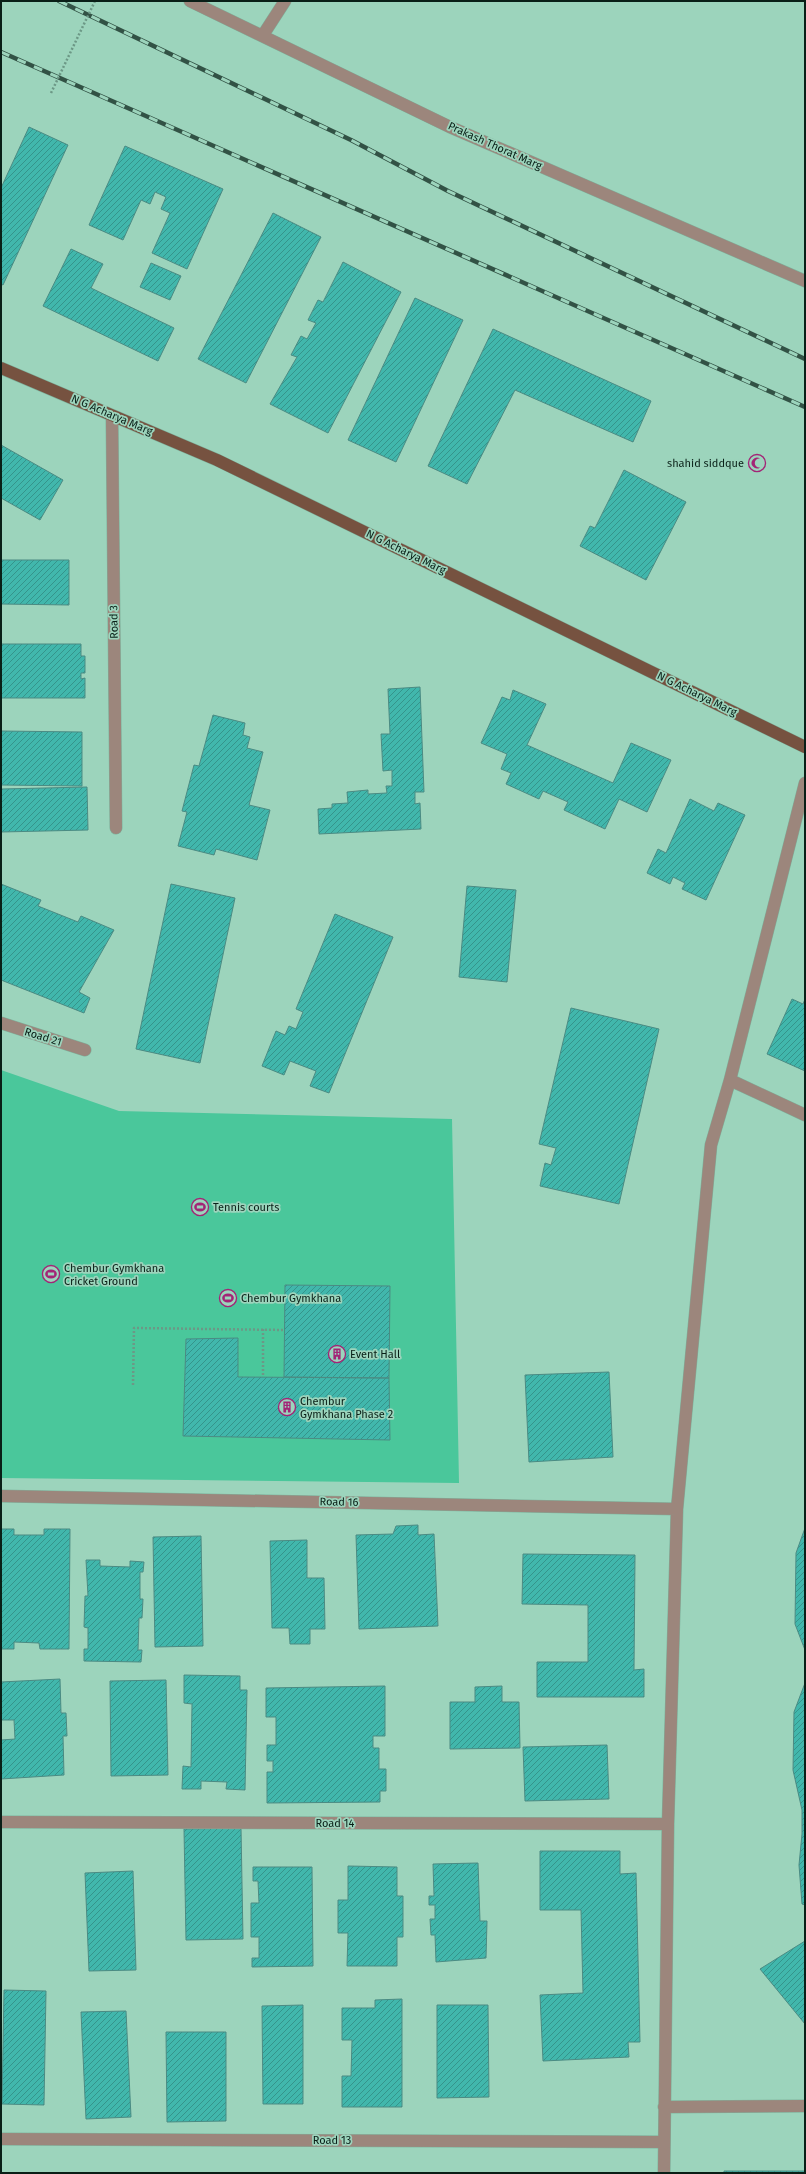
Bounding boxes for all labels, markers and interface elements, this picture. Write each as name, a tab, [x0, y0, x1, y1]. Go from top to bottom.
street label: Prakash Thorat Marg	[446, 119, 544, 173]
street label: N G Acharya Marg	[69, 392, 155, 438]
mosque icon: shahid siddque	[747, 453, 767, 473]
place label: shahid siddque	[667, 457, 744, 470]
street label: N G Acharya Marg	[364, 527, 448, 577]
street label: Road 3	[107, 605, 121, 639]
street label: N G Acharya Marg	[655, 669, 739, 719]
street label: Road 21	[23, 1025, 63, 1049]
sports icon: Tennis courts	[190, 1197, 210, 1217]
place label: Tennis courts	[213, 1201, 279, 1214]
place label: Chembur Gymkhana Cricket Ground	[64, 1262, 164, 1288]
sports icon: Chembur Gymkhana Cricket Ground	[41, 1264, 61, 1284]
sports icon: Chembur Gymkhana	[218, 1288, 238, 1308]
place label: Chembur Gymkhana	[241, 1292, 341, 1305]
building icon: Event Hall	[327, 1344, 347, 1364]
place label: Event Hall	[350, 1348, 400, 1361]
place label: Chembur Gymkhana Phase 2	[300, 1395, 393, 1421]
building icon: Chembur Gymkhana Phase 2	[277, 1397, 297, 1417]
street label: Road 16	[319, 1495, 359, 1509]
street label: Road 14	[316, 1817, 355, 1830]
street label: Road 13	[313, 2134, 351, 2147]

